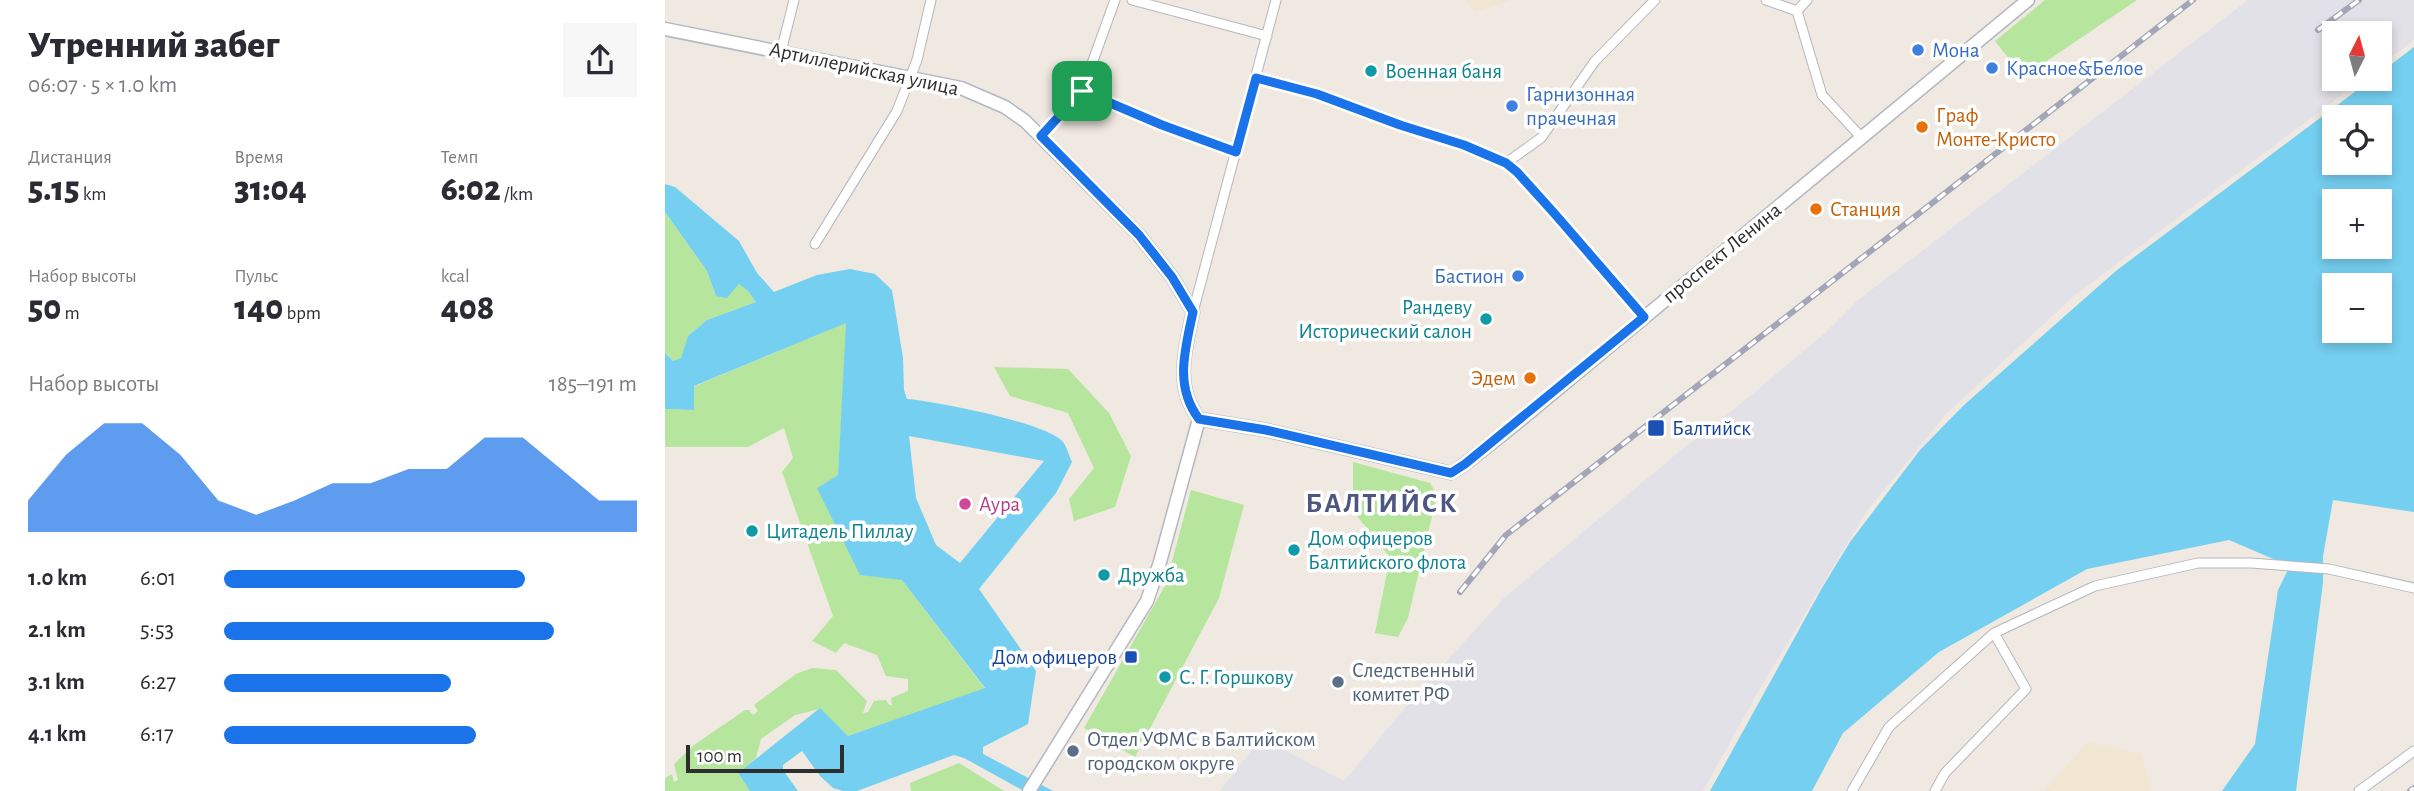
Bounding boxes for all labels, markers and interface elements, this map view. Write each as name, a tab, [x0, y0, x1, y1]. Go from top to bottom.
north arrow	[2322, 21, 2392, 91]
map controls	[2322, 21, 2392, 343]
button: share	[563, 23, 637, 97]
text: Утренний забег	[28, 27, 280, 65]
street label: Артиллерийская улица	[767, 39, 961, 99]
place label: Мона	[1932, 40, 1980, 61]
marker: Мона	[1910, 42, 1926, 58]
place label: Красное&Белое	[2006, 58, 2143, 79]
marker: Красное&Белое	[1984, 60, 2000, 76]
pin	[1052, 61, 1112, 121]
place label: Военная баня	[1385, 61, 1502, 82]
marker: Военная баня	[1363, 63, 1379, 79]
icon: arrive	[1063, 72, 1101, 110]
text: 06:07 · 5 × 1.0 km	[28, 74, 177, 97]
place label: Гарнизонная прачечная	[1526, 84, 1635, 129]
marker: Гарнизонная прачечная	[1504, 98, 1520, 114]
place label: Граф Монте-Кристо	[1936, 105, 2056, 150]
button: locate	[2322, 105, 2392, 175]
marker: Граф Монте-Кристо	[1914, 119, 1930, 135]
text: Дистанция	[28, 148, 112, 167]
text: Время	[234, 148, 284, 167]
text: Темп	[441, 148, 479, 167]
text: 5.15	[28, 172, 80, 207]
text: 31:04	[234, 172, 307, 207]
text: 6:02	[441, 172, 501, 207]
text: km	[80, 185, 107, 204]
text: /km	[501, 185, 533, 204]
button: +	[2322, 189, 2392, 259]
street label: проспект Ленина	[1659, 199, 1786, 307]
place label: Станция	[1830, 199, 1901, 220]
marker: Станция	[1808, 201, 1824, 217]
place label: Бастион	[1434, 266, 1504, 287]
text: Набор высоты	[28, 267, 137, 286]
text: Пульс	[234, 267, 278, 286]
text: kcal	[441, 267, 470, 286]
marker: Бастион	[1510, 268, 1526, 284]
button: −	[2322, 273, 2392, 343]
text: 50	[28, 291, 61, 326]
text: 140	[234, 291, 283, 326]
text: 408	[441, 291, 494, 326]
place label: Рандеву Исторический салон	[1298, 297, 1472, 342]
text: m	[61, 304, 80, 323]
text: bpm	[283, 304, 321, 323]
marker: Рандеву Исторический салон	[1478, 311, 1494, 327]
place label: Эдем	[1471, 368, 1516, 389]
marker: Эдем	[1522, 370, 1538, 386]
text: Набор высоты	[28, 373, 160, 396]
text: 185–191 m	[549, 373, 637, 396]
marker: Балтийск	[1646, 418, 1666, 438]
place label: Балтийск	[1672, 418, 1751, 439]
district label: БАЛТИЙСК	[1305, 489, 1459, 518]
place label: Аура	[979, 494, 1021, 515]
marker: Аура	[957, 496, 973, 512]
place label: Цитадель Пиллау	[766, 521, 913, 542]
marker: Цитадель Пиллау	[744, 523, 760, 539]
place label: Дом офицеров Балтийского флота	[1308, 528, 1467, 573]
marker: Дом офицеров Балтийского флота	[1286, 542, 1302, 558]
place label: Дружба	[1118, 565, 1185, 586]
text: 1.0 km	[28, 567, 87, 590]
text: 6:01	[140, 567, 176, 590]
marker: Дружба	[1096, 567, 1112, 583]
text: 2.1 km	[28, 619, 86, 642]
text: 5:53	[140, 619, 174, 642]
place label: Дом офицеров	[992, 647, 1117, 668]
marker: Дом офицеров	[1123, 649, 1139, 665]
place label: Следственный комитет РФ	[1352, 660, 1475, 705]
place label: С. Г. Горшкову	[1179, 667, 1293, 688]
marker: С. Г. Горшкову	[1157, 669, 1173, 685]
text: 3.1 km	[28, 671, 85, 694]
text: 6:27	[140, 671, 176, 694]
marker: Следственный комитет РФ	[1330, 674, 1346, 690]
text: 4.1 km	[28, 723, 87, 746]
text: 6:17	[140, 723, 174, 746]
place label: Отдел УФМС в Балтийском городском округе	[1087, 729, 1316, 774]
scale bar	[686, 742, 843, 774]
marker: Отдел УФМС в Балтийском городском округе	[1065, 743, 1081, 759]
text: 100 m	[697, 747, 742, 766]

